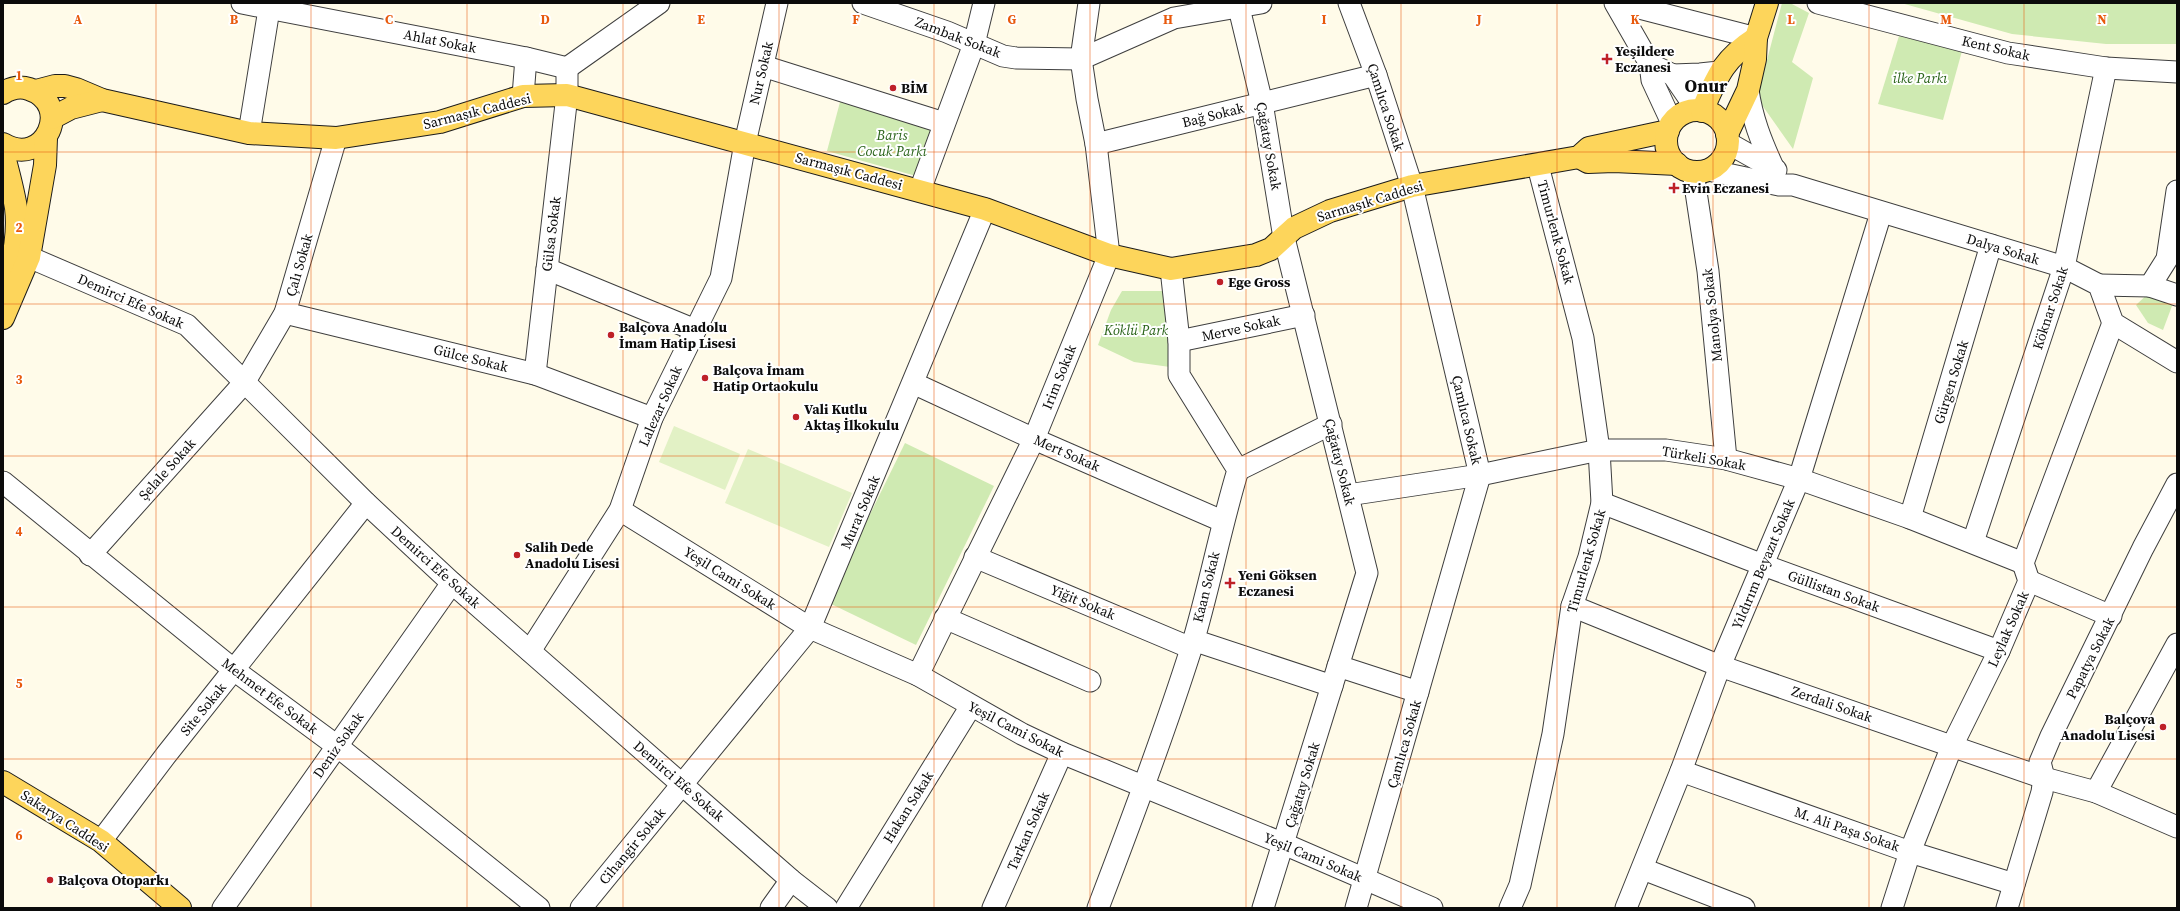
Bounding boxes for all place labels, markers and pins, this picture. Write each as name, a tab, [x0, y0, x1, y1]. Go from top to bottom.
place label: Yeşildere Eczanesi	[1615, 41, 1674, 77]
marker: Yeşildere Eczanesi	[1602, 54, 1612, 64]
place label: BİM	[901, 78, 928, 98]
marker: BİM	[888, 83, 898, 93]
place label: Evin Eczanesi	[1682, 178, 1770, 198]
marker: Evin Eczanesi	[1669, 183, 1679, 193]
place label: Ege Gross	[1228, 272, 1291, 292]
marker: Ege Gross	[1215, 277, 1225, 287]
place label: Balçova Anadolu İmam Hatip Lisesi	[619, 317, 736, 353]
marker: Balçova Anadolu İmam Hatip Lisesi	[606, 330, 616, 340]
place label: Balçova İmam Hatip Ortaokulu	[713, 360, 819, 396]
marker: Balçova İmam Hatip Ortaokulu	[700, 373, 710, 383]
place label: Vali Kutlu Aktaş İlkokulu	[804, 399, 900, 435]
marker: Vali Kutlu Aktaş İlkokulu	[791, 412, 801, 422]
place label: Salih Dede Anadolu Lisesi	[525, 537, 620, 573]
marker: Salih Dede Anadolu Lisesi	[512, 550, 522, 560]
place label: Yeni Göksen Eczanesi	[1238, 565, 1317, 601]
marker: Yeni Göksen Eczanesi	[1225, 578, 1235, 588]
place label: Balçova Anadolu Lisesi	[2060, 709, 2156, 745]
marker: Balçova Anadolu Lisesi	[2158, 722, 2168, 732]
place label: Balçova Otoparkı	[58, 870, 169, 890]
marker: Balçova Otoparkı	[45, 875, 55, 885]

